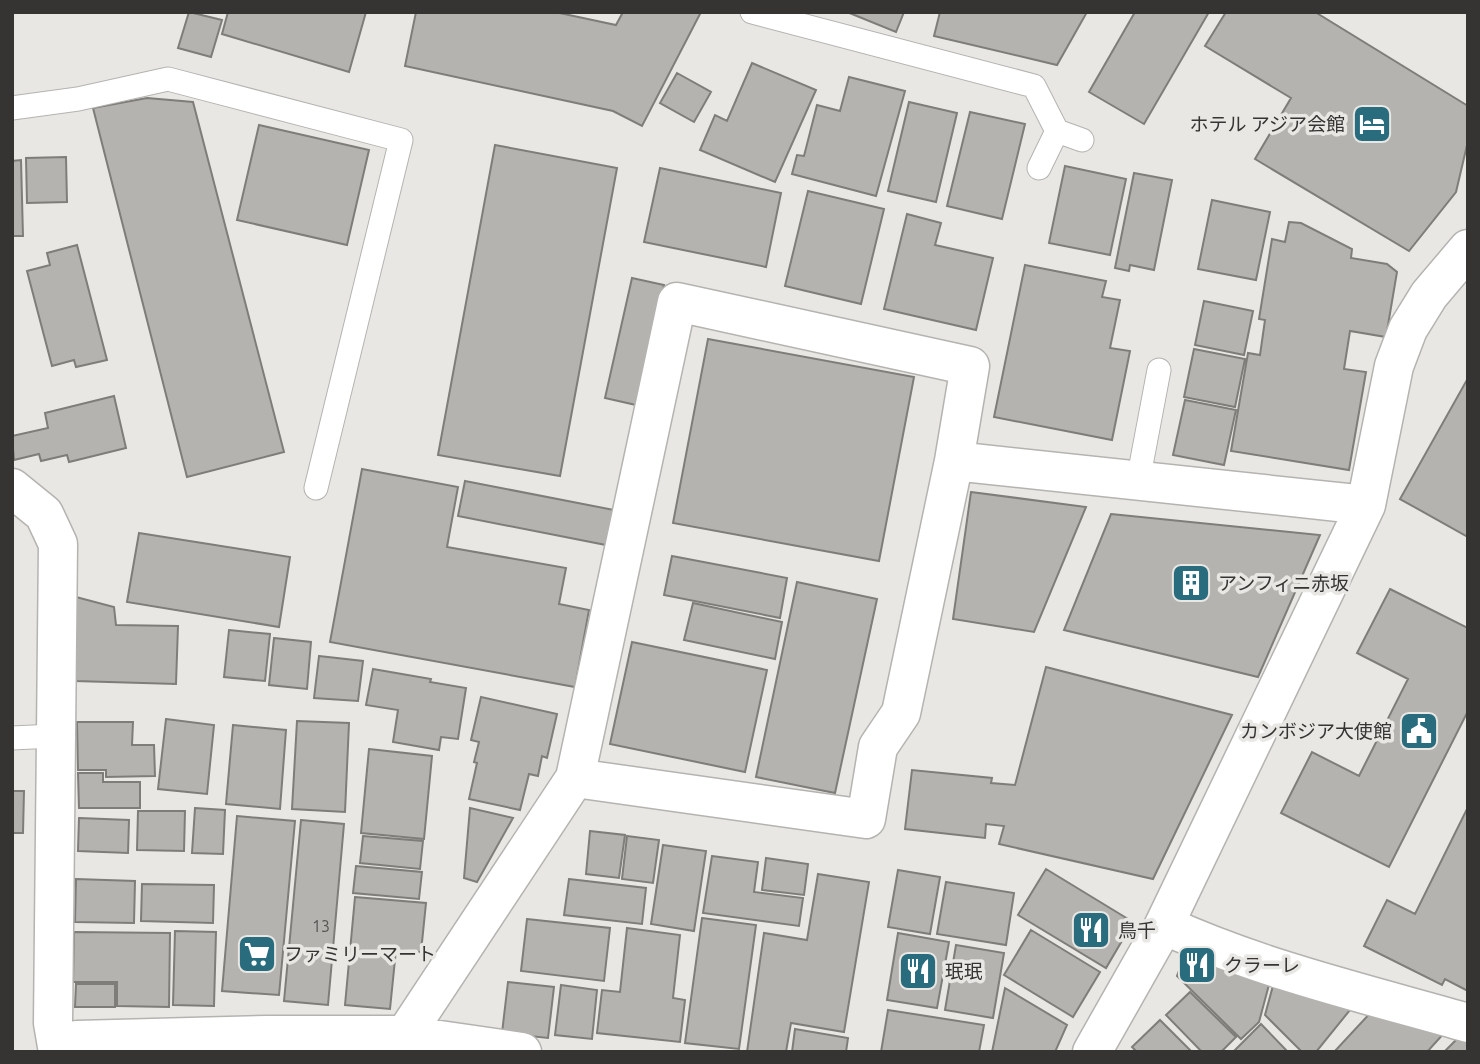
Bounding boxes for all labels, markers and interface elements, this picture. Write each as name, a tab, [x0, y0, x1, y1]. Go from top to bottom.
hotel icon: ホテル アジア会館	[1351, 103, 1393, 145]
place label: ホテル アジア会館	[1189, 113, 1345, 135]
building icon: アンフィニ赤坂	[1170, 562, 1212, 604]
place label: アンフィニ赤坂	[1218, 572, 1349, 594]
public building icon: カンボジア大使館	[1398, 710, 1440, 752]
place label: カンボジア大使館	[1240, 720, 1392, 742]
restaurant icon: 鳥千	[1070, 909, 1112, 951]
house number: 13	[312, 917, 330, 935]
place label: 鳥千	[1118, 919, 1156, 941]
supermarket icon: ファミリーマート	[236, 933, 278, 975]
place label: ファミリーマート	[284, 943, 436, 965]
restaurant icon: クラーレ	[1176, 944, 1218, 986]
restaurant icon: 珉珉	[897, 950, 939, 992]
place label: クラーレ	[1224, 954, 1300, 976]
place label: 珉珉	[945, 960, 983, 982]

